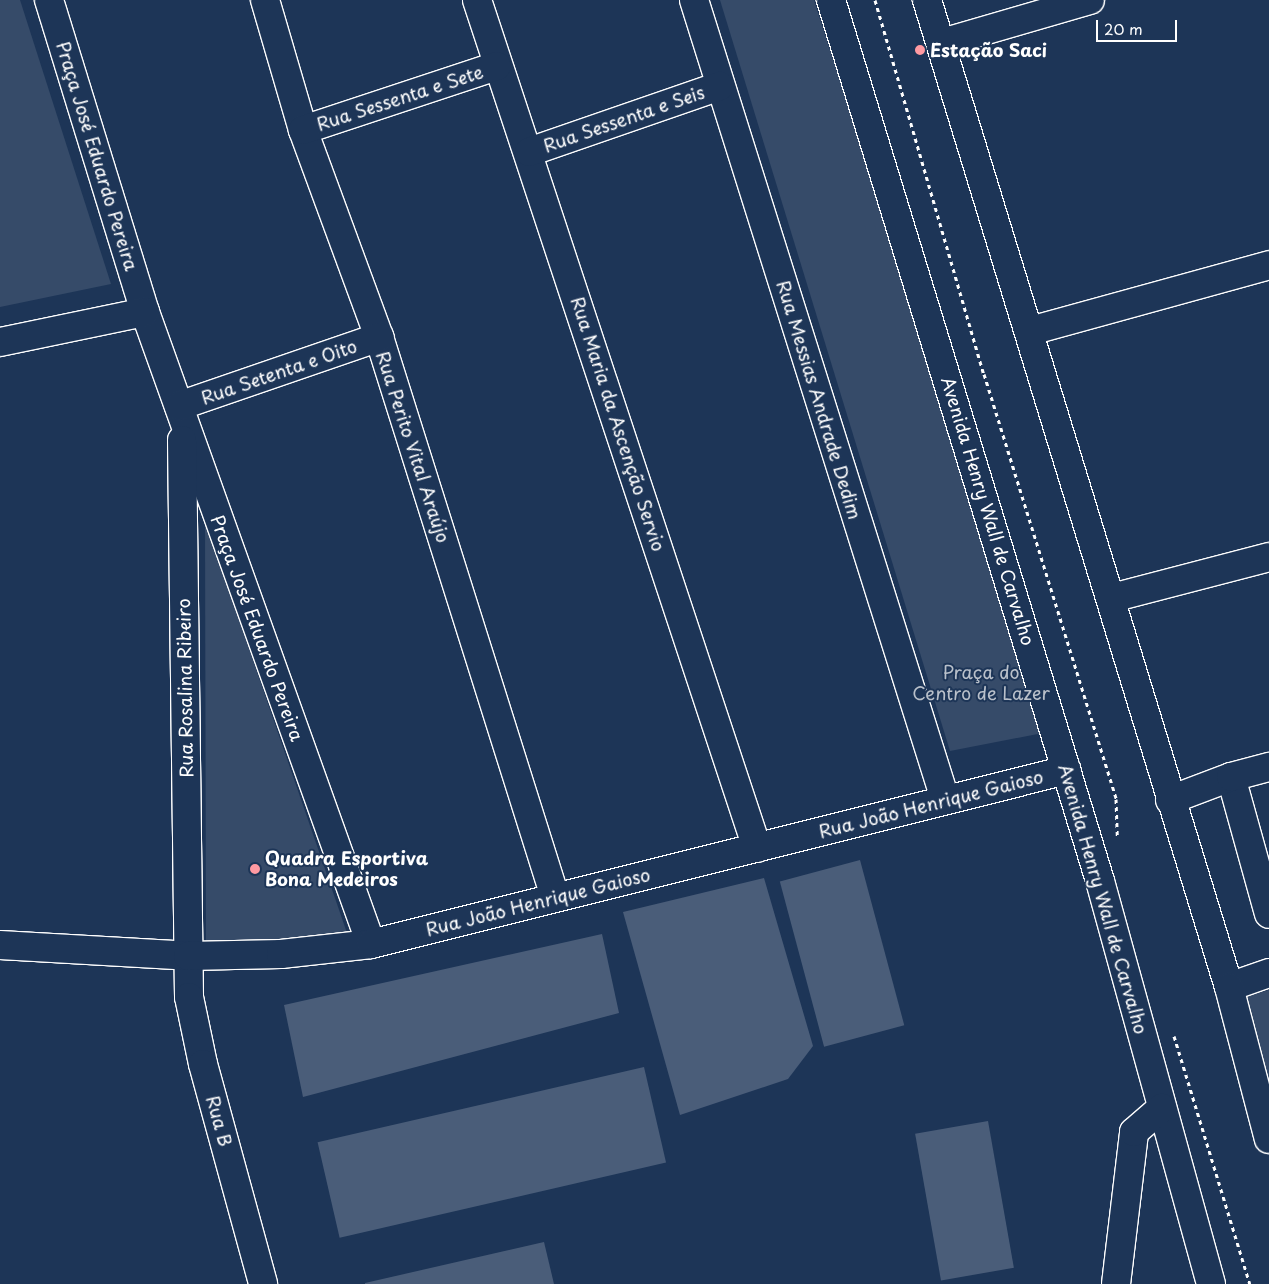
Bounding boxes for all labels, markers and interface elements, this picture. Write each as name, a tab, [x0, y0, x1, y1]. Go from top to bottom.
scale bar	[1099, 10, 1180, 42]
text: 20 m	[1104, 17, 1143, 40]
street label: Praça José Eduardo Pereira	[52, 38, 142, 274]
place label: Estação Saci	[930, 39, 1048, 61]
marker: Estação Saci	[914, 44, 926, 56]
street label: Rua Sessenta e Sete	[313, 61, 487, 135]
street label: Rua Sessenta e Seis	[539, 81, 709, 157]
street label: Rua Messias Andrade Dedim	[772, 277, 866, 523]
street label: Rua Maria da Ascenção Servio	[567, 294, 669, 554]
street label: Rua Setenta e Oito	[197, 335, 361, 409]
street label: Rua Perito Vital Araújo	[371, 347, 455, 547]
street label: Avenida Henry Wall de Carvalho	[936, 373, 1040, 649]
street label: Praça José Eduardo Pereira	[206, 512, 308, 744]
street label: Rua Rosalina Ribeiro	[173, 598, 197, 778]
park label: Praça do Centro de Lazer	[911, 662, 1051, 704]
street label: Avenida Henry Wall de Carvalho	[1054, 761, 1152, 1037]
street label: Rua João Henrique Gaioso	[816, 766, 1046, 842]
place label: Quadra Esportiva Bona Medeiros	[265, 848, 429, 891]
marker: Quadra Esportiva Bona Medeiros	[249, 863, 261, 875]
street label: Rua João Henrique Gaioso	[423, 864, 653, 940]
street label: Rua B	[202, 1093, 236, 1149]

